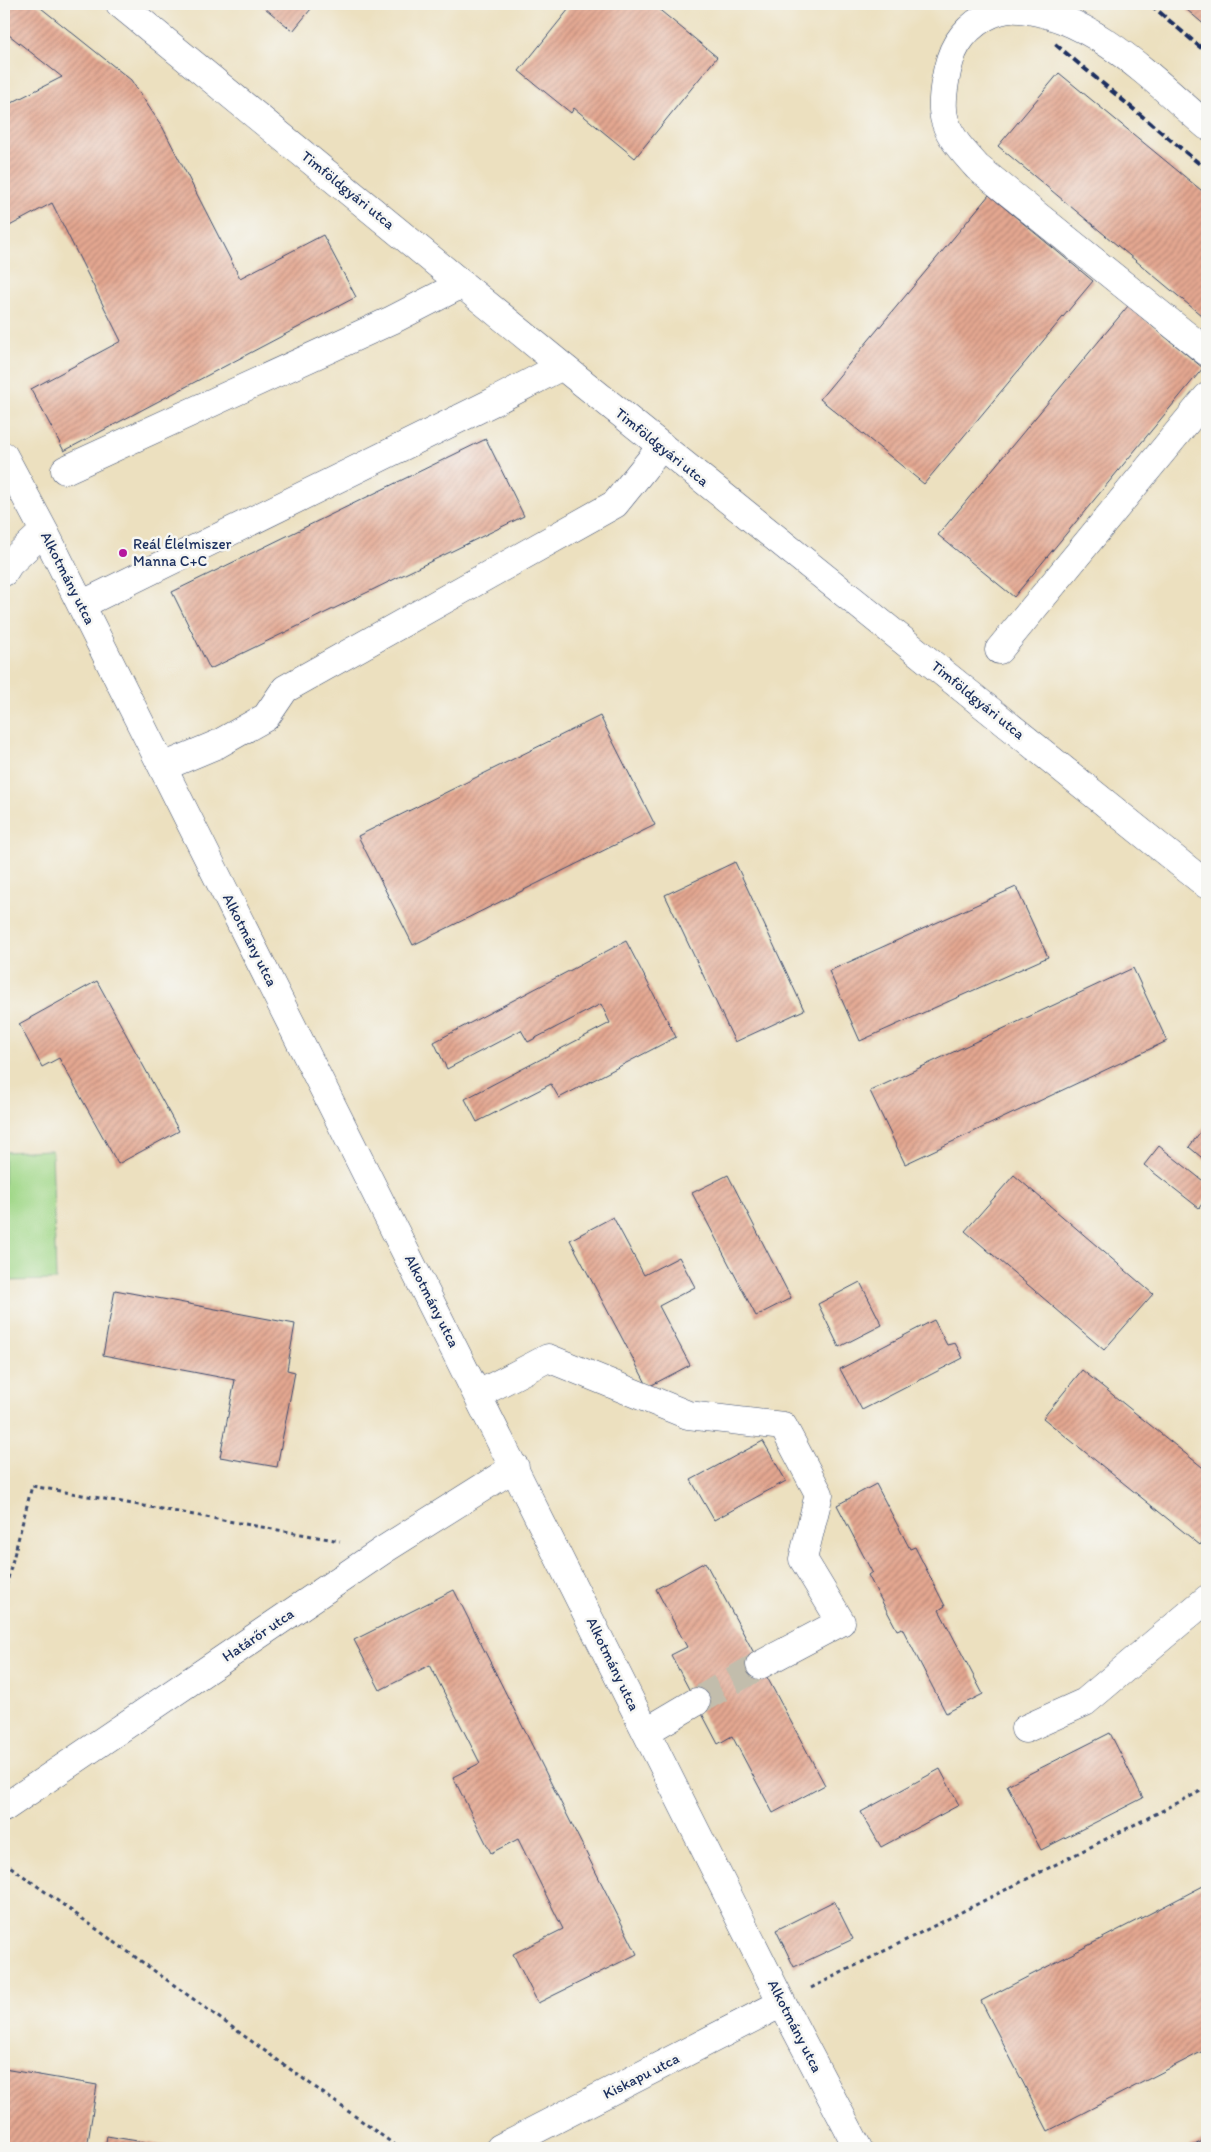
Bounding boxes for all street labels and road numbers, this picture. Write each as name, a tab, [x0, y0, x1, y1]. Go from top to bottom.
street label: Timföldgyári utca	[298, 147, 399, 233]
street label: Timföldgyári utca	[612, 404, 713, 490]
street label: Alkotmány utca	[37, 529, 99, 628]
street label: Timföldgyári utca	[928, 657, 1029, 743]
street label: Alkotmány utca	[219, 891, 281, 990]
street label: Alkotmány utca	[401, 1252, 463, 1351]
street label: Határőr utca	[219, 1604, 298, 1666]
street label: Alkotmány utca	[583, 1614, 644, 1714]
street label: Alkotmány utca	[764, 1977, 826, 2076]
street label: Kiskapu utca	[600, 2049, 683, 2103]

